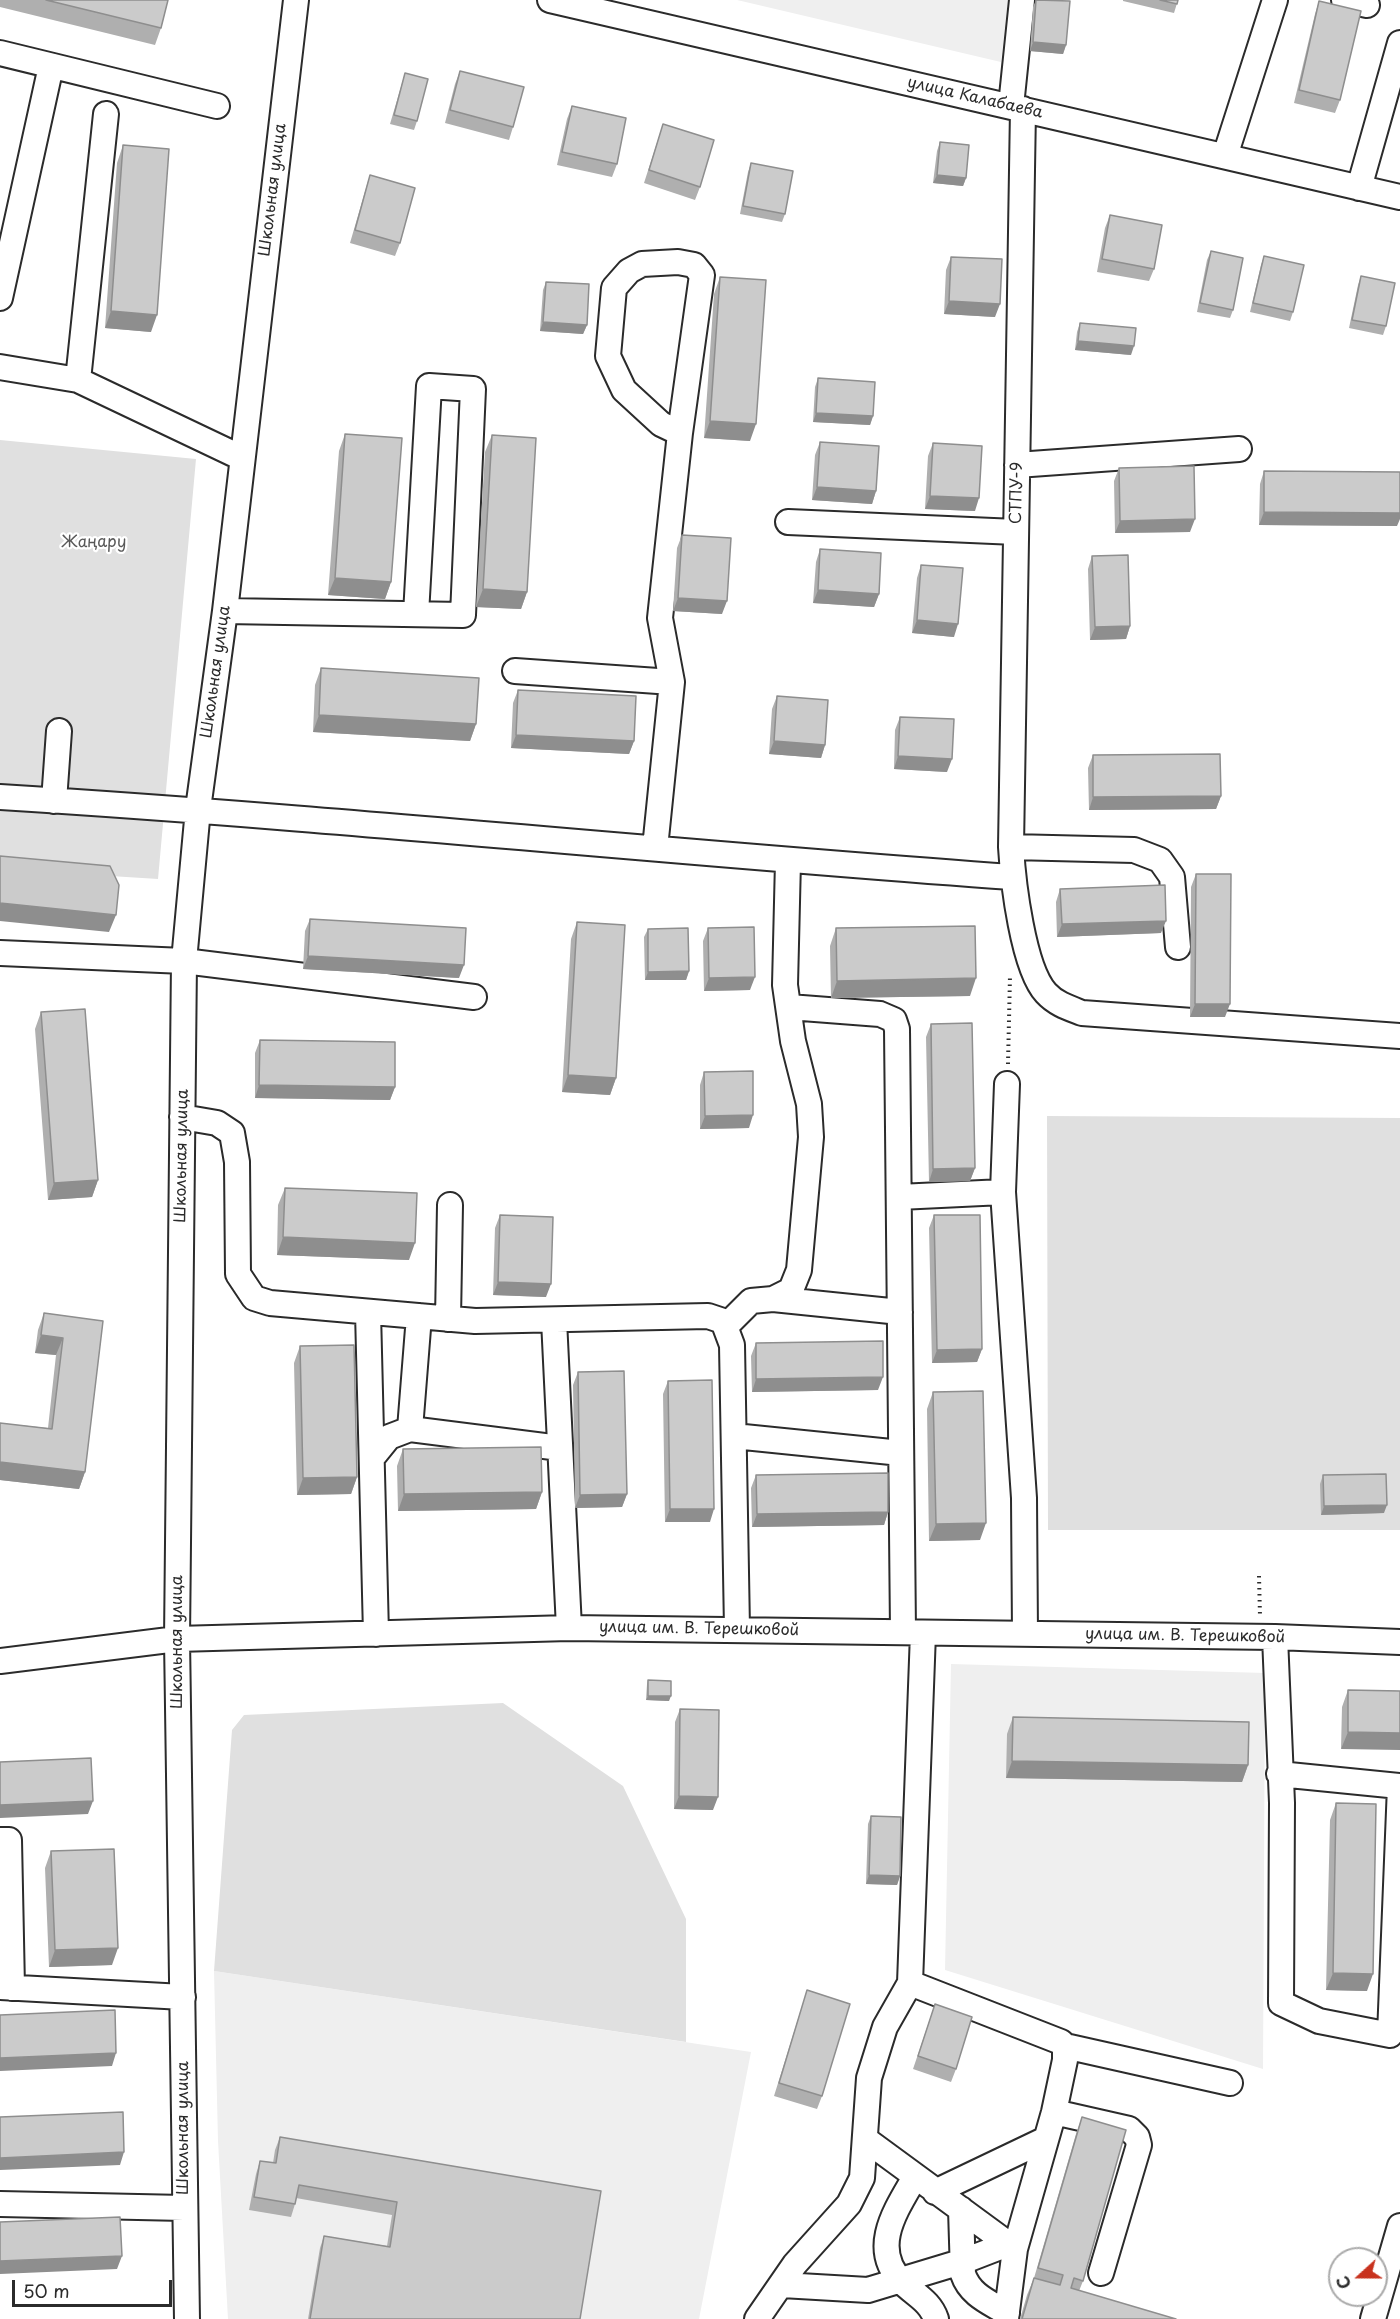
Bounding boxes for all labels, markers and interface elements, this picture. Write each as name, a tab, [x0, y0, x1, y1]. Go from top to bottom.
street label: улица Калабаева	[905, 73, 1045, 123]
street label: Школьная улица	[255, 122, 291, 258]
street label: СТПУ-9	[1007, 462, 1027, 524]
park label: Жаңару	[62, 533, 126, 553]
street label: Школьная улица	[197, 604, 235, 740]
street label: Школьная улица	[171, 1089, 193, 1223]
street label: Школьная улица	[168, 1575, 188, 1709]
street label: улица им. В. Терешковой	[599, 1618, 799, 1640]
street label: улица им. В. Терешковой	[1085, 1625, 1285, 1647]
street label: Школьная улица	[174, 2061, 194, 2195]
north arrow	[1328, 2247, 1388, 2307]
scale bar	[15, 2268, 176, 2306]
text: С	[1330, 2273, 1356, 2293]
text: 50 m	[23, 2277, 70, 2304]

